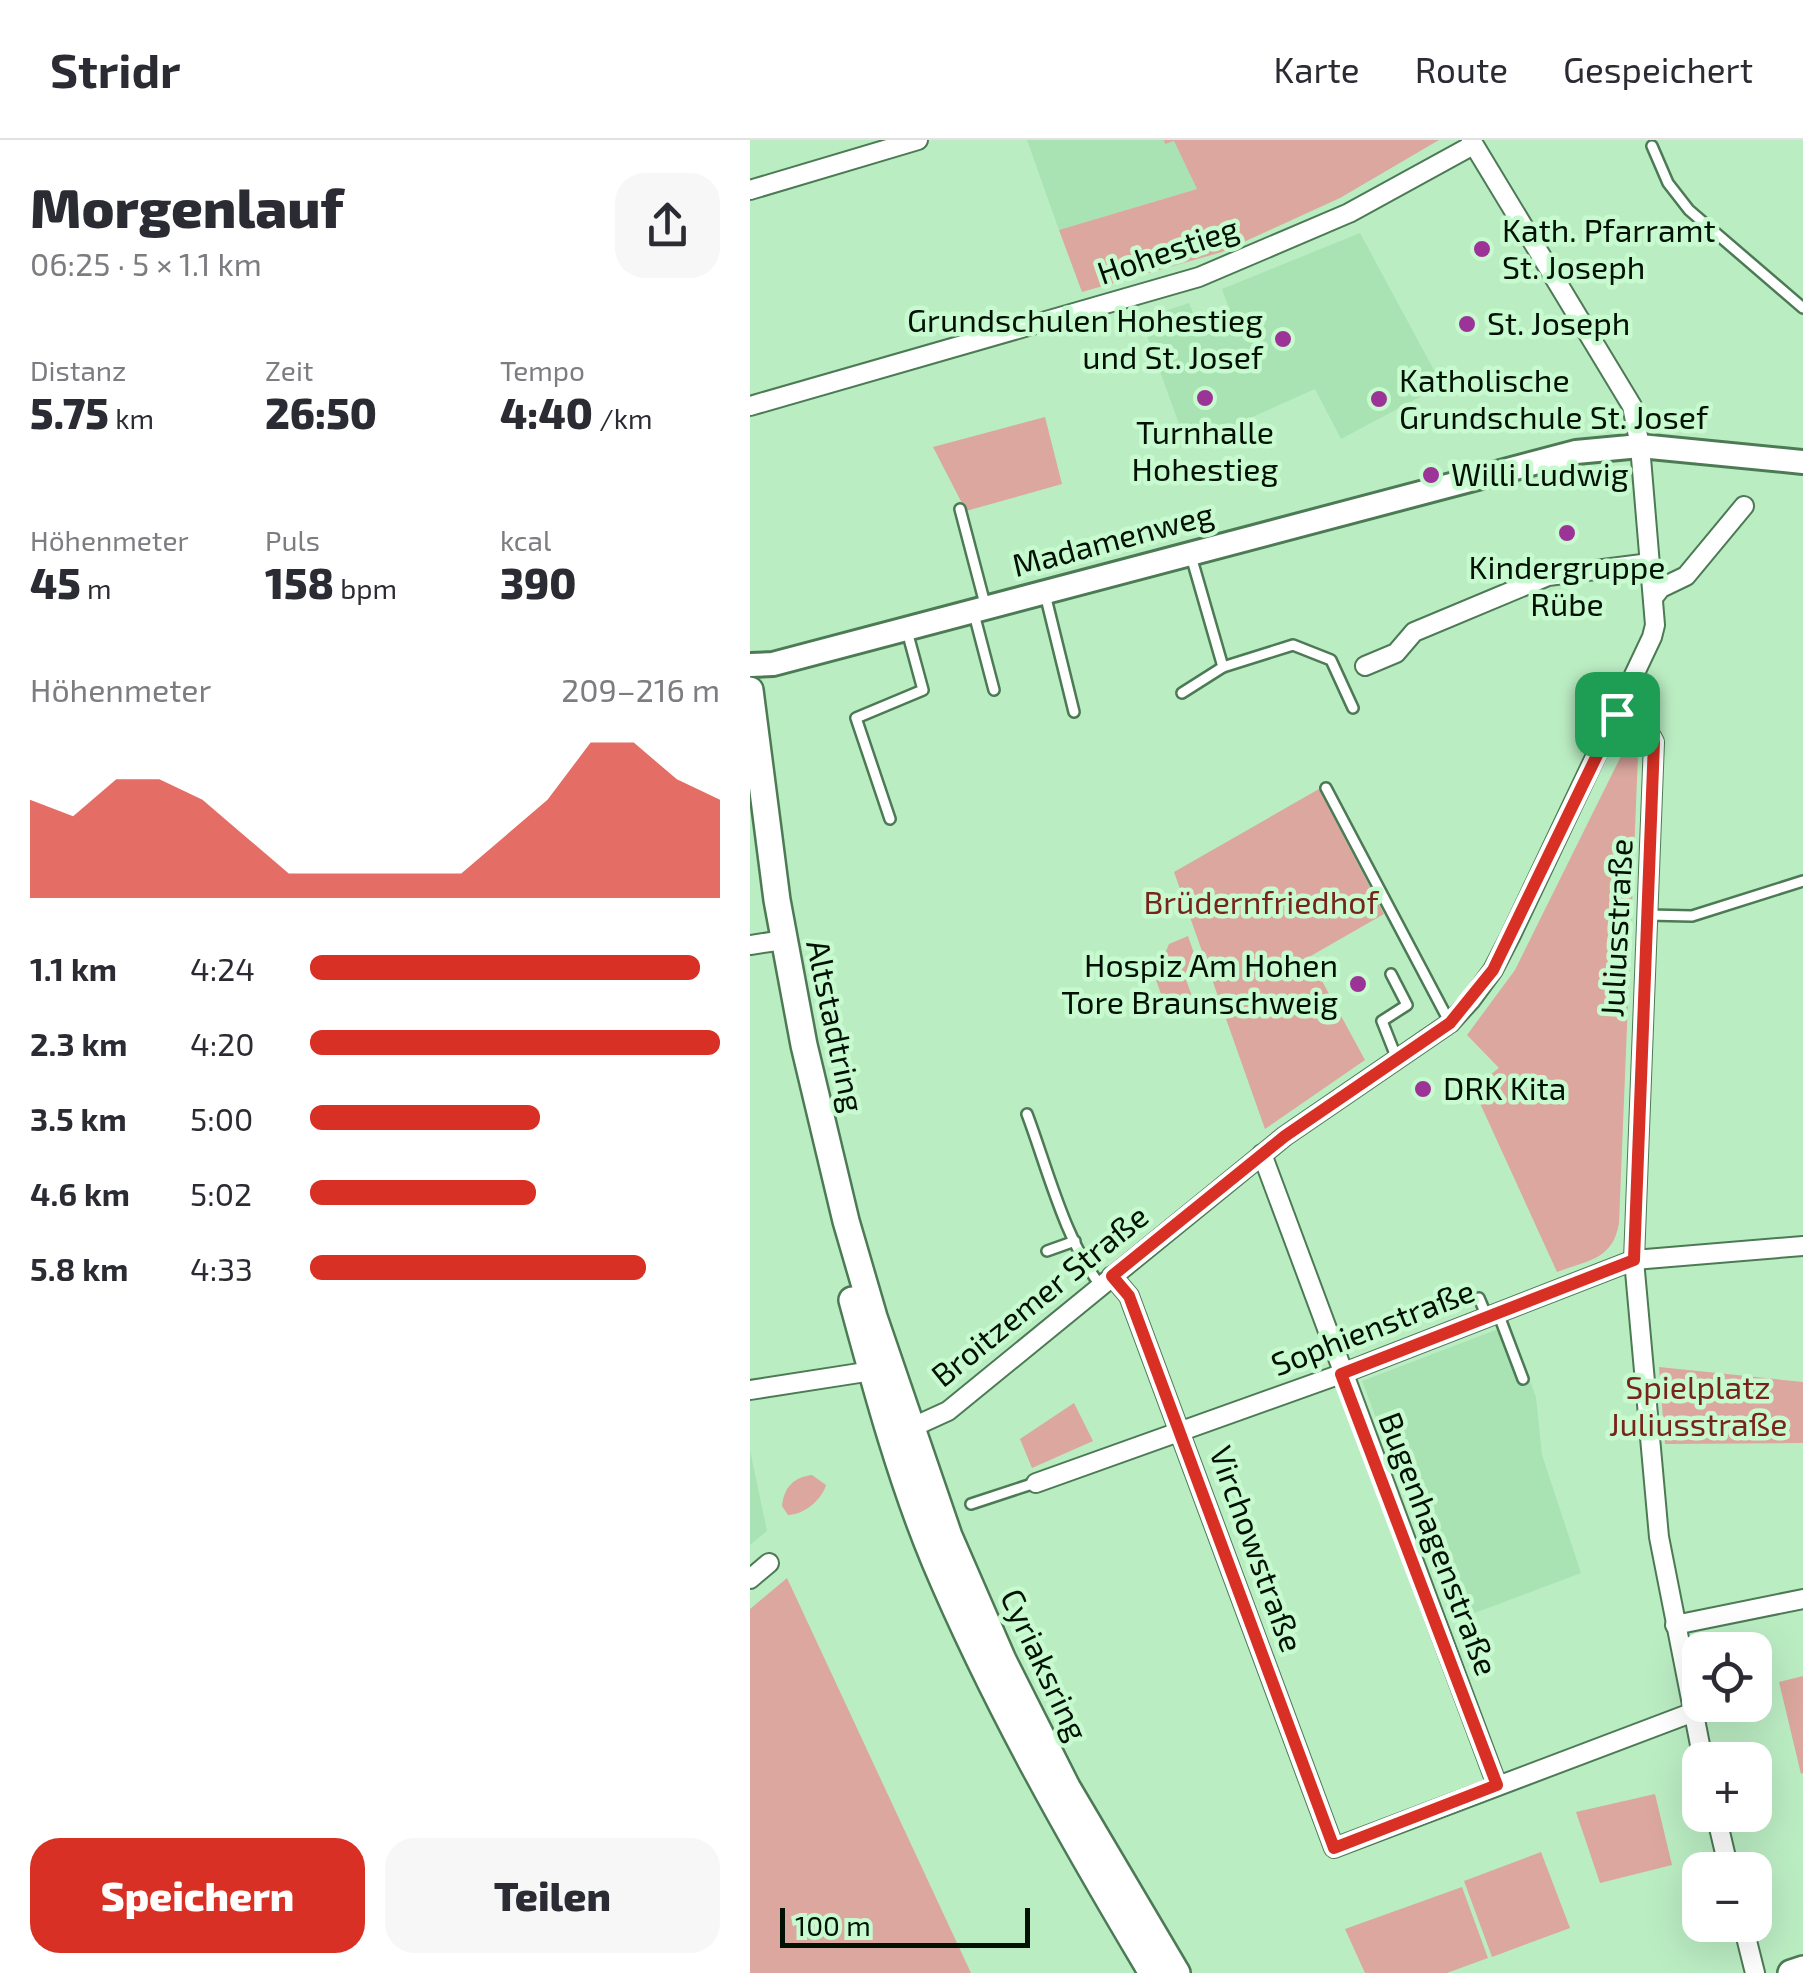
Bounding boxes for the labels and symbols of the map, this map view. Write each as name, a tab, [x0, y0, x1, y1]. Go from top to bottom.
street label: Hohestieg	[1092, 207, 1243, 291]
place label: Kath. Pfarramt St. Joseph	[1502, 210, 1716, 285]
marker: Kath. Pfarramt St. Joseph	[1471, 238, 1493, 260]
place label: Grundschulen Hohestieg und St. Josef	[907, 300, 1264, 375]
place label: St. Joseph	[1487, 303, 1630, 341]
marker: St. Joseph	[1456, 313, 1478, 335]
marker: Grundschulen Hohestieg und St. Josef	[1272, 328, 1294, 350]
place label: Katholische Grundschule St. Josef	[1399, 360, 1709, 435]
marker: Turnhalle Hohestieg	[1194, 387, 1216, 409]
marker: Katholische Grundschule St. Josef	[1368, 388, 1390, 410]
place label: Turnhalle Hohestieg	[1132, 412, 1279, 487]
place label: Willi Ludwig	[1451, 454, 1629, 492]
marker: Willi Ludwig	[1420, 464, 1442, 486]
street label: Madamenweg	[1008, 493, 1217, 583]
marker: Kindergruppe Rübe	[1556, 522, 1578, 544]
place label: Kindergruppe Rübe	[1469, 547, 1665, 622]
pin	[1575, 672, 1660, 757]
street label: Juliusstraße	[1591, 838, 1639, 1018]
park label: Brüdernfriedhof	[1143, 882, 1379, 920]
street label: Altstadtring	[800, 936, 874, 1115]
place label: Hospiz Am Hohen Tore Braunschweig	[1061, 945, 1338, 1020]
marker: Hospiz Am Hohen Tore Braunschweig	[1347, 973, 1369, 995]
place label: DRK Kita	[1443, 1068, 1566, 1106]
marker: DRK Kita	[1412, 1078, 1434, 1100]
street label: Broitzemer Straße	[923, 1195, 1155, 1393]
street label: Sophienstraße	[1265, 1270, 1479, 1382]
park label: Spielplatz Juliusstraße	[1609, 1367, 1787, 1442]
street label: Bugenhagenstraße	[1372, 1406, 1508, 1680]
street label: Virchowstraße	[1203, 1440, 1313, 1656]
street label: Cyriaksring	[994, 1582, 1098, 1746]
scale bar	[780, 1903, 1030, 1948]

